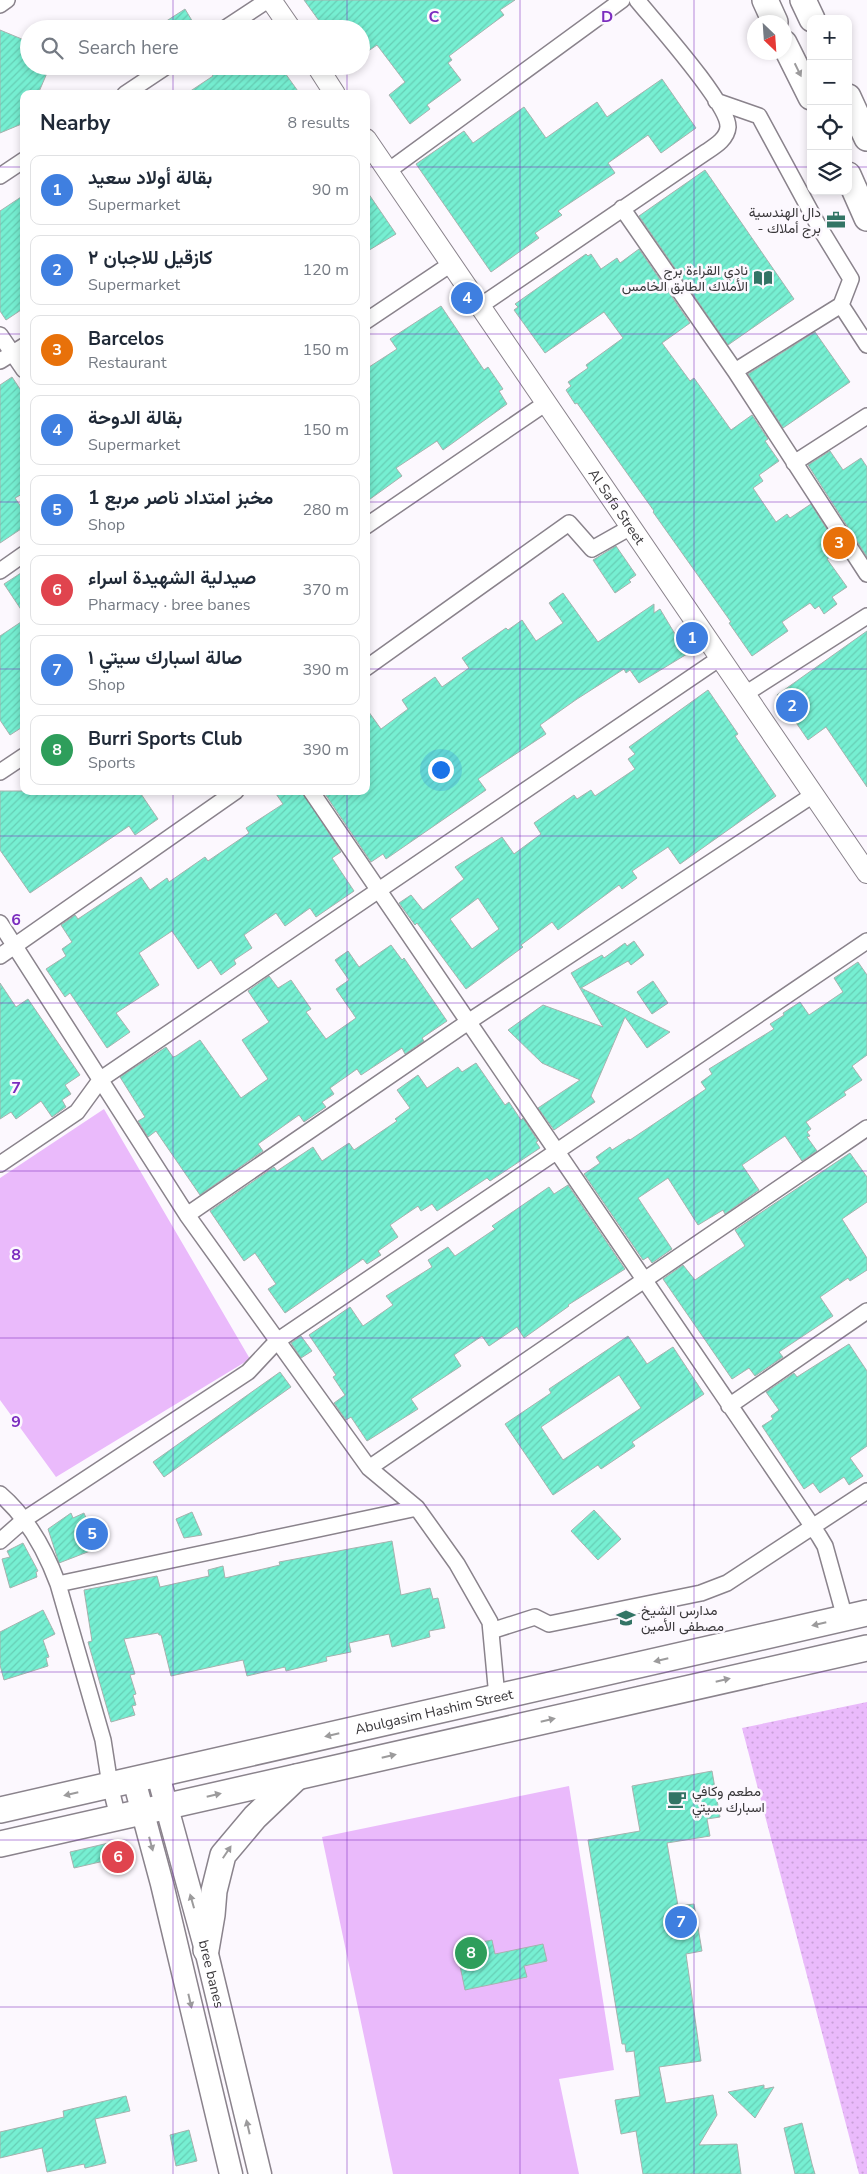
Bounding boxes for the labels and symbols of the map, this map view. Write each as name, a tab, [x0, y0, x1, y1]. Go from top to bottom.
text: C	[429, 6, 440, 28]
text: D	[601, 6, 613, 28]
north arrow	[747, 15, 792, 60]
one-way arrow	[794, 63, 802, 77]
place label: دال الهندسية - برج أملاك	[749, 203, 821, 239]
office icon: دال الهندسية - برج أملاك	[825, 209, 847, 231]
place label: نادي القراءة برج الأملاك الطابق الخامس	[622, 261, 748, 296]
library icon: نادي القراءة برج الأملاك الطابق الخامس	[752, 267, 774, 289]
pin: 4	[451, 279, 483, 317]
street label: Al Safa Street	[584, 465, 650, 548]
pin: 3	[823, 524, 855, 562]
pin: 1	[676, 619, 708, 657]
pin: 2	[776, 687, 808, 725]
your location	[428, 757, 454, 783]
text: 6	[11, 909, 21, 931]
text: 7	[11, 1077, 21, 1099]
text: 8	[11, 1244, 21, 1266]
text: 9	[11, 1411, 21, 1433]
pin: 5	[76, 1515, 108, 1553]
place label: مدارس الشيخ مصطفى الأمين	[641, 1601, 724, 1636]
school or university icon: مدارس الشيخ مصطفى الأمين	[615, 1607, 637, 1629]
one-way arrow	[812, 1620, 827, 1628]
one-way arrow	[654, 1656, 669, 1664]
one-way arrow	[716, 1676, 731, 1684]
street label: Abulgasim Hashim Street	[353, 1684, 515, 1739]
one-way arrow	[540, 1716, 555, 1724]
one-way arrow	[324, 1731, 340, 1739]
one-way arrow	[382, 1752, 397, 1760]
place label: مطعم وكافي اسبارك سيتي	[692, 1782, 765, 1819]
cafe icon: مطعم وكافي اسبارك سيتي	[666, 1788, 688, 1810]
one-way arrow	[64, 1790, 79, 1798]
one-way arrow	[206, 1791, 222, 1799]
one-way arrow	[147, 1836, 155, 1851]
pin: 6	[102, 1838, 134, 1876]
one-way arrow	[222, 1845, 231, 1859]
one-way arrow	[187, 1894, 195, 1909]
pin: 7	[665, 1903, 697, 1941]
pin: 8	[455, 1934, 487, 1972]
street label: bree banes	[194, 1938, 229, 2010]
one-way arrow	[186, 1994, 194, 2009]
one-way arrow	[244, 2119, 252, 2134]

